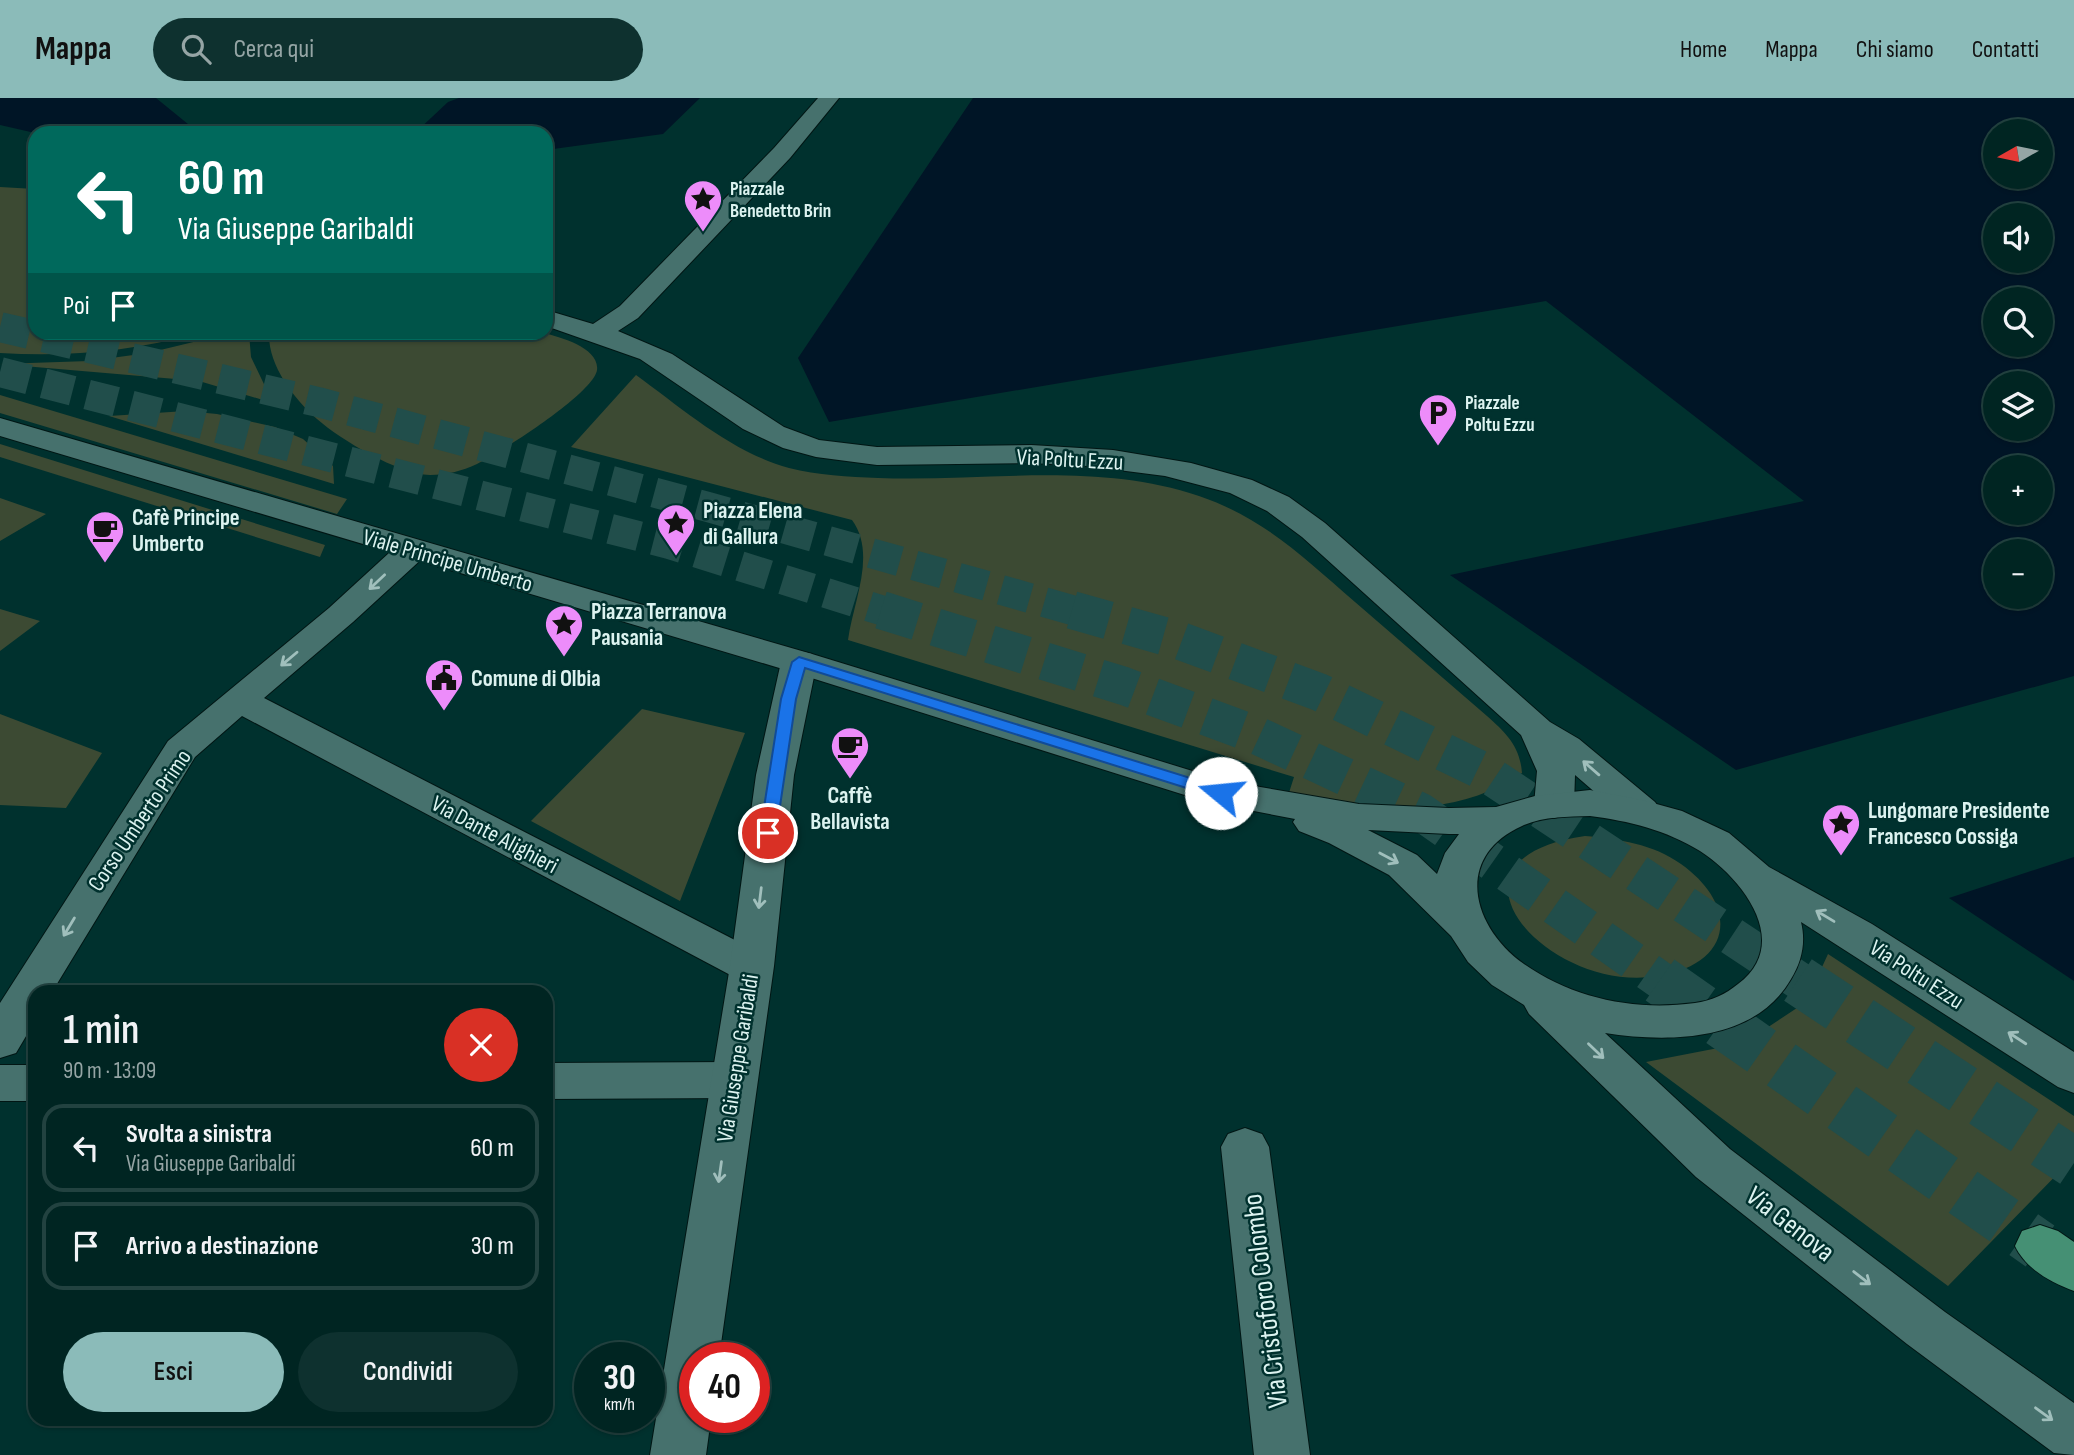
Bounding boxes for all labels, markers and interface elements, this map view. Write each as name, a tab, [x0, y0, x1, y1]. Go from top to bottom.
search box	[153, 18, 643, 81]
text: Mappa	[35, 29, 111, 69]
icon: search	[177, 30, 215, 68]
text: Cerca qui	[233, 34, 314, 65]
text: Home	[1680, 35, 1727, 64]
text: Mappa	[1765, 35, 1818, 64]
text: Chi siamo	[1856, 35, 1934, 64]
text: Contatti	[1972, 35, 2039, 64]
north arrow	[1983, 119, 2053, 189]
map controls	[1983, 119, 2053, 609]
text: 60 m	[178, 150, 265, 209]
icon: left	[63, 154, 154, 245]
place icon: Piazzale Benedetto Brin	[682, 178, 724, 233]
place label: Piazzale Benedetto Brin	[730, 178, 831, 223]
button: sound	[1983, 203, 2053, 273]
text: Via Giuseppe Garibaldi	[178, 210, 414, 249]
icon: arrive	[104, 287, 142, 325]
button: search	[1983, 287, 2053, 357]
text: Poi	[63, 291, 90, 322]
button: layers	[1983, 371, 2053, 441]
parking icon: Piazzale Poltu Ezzu	[1417, 392, 1459, 447]
place label: Piazzale Poltu Ezzu	[1465, 392, 1534, 437]
street label: Via Poltu Ezzu	[1016, 443, 1124, 477]
button: +	[1983, 455, 2053, 525]
place label: Piazza Elena di Gallura	[703, 497, 802, 551]
place icon: Piazza Elena di Gallura	[655, 502, 697, 557]
place label: Cafè Principe Umberto	[132, 504, 240, 558]
cafe icon: Cafè Principe Umberto	[84, 509, 126, 564]
street label: Viale Principe Umberto	[360, 523, 536, 599]
button: −	[1983, 539, 2053, 609]
one-way arrow	[369, 574, 386, 591]
place label: Piazza Terranova Pausania	[591, 598, 727, 652]
place icon: Piazza Terranova Pausania	[543, 603, 585, 658]
one-way arrow	[280, 651, 298, 667]
public building icon: Comune di Olbia	[423, 657, 465, 712]
place label: Comune di Olbia	[471, 665, 601, 693]
cafe icon: Caffè Bellavista	[829, 725, 871, 780]
street label: Corso Umberto Primo	[82, 744, 198, 897]
position arrow	[1184, 756, 1258, 830]
one-way arrow	[1582, 760, 1600, 776]
place label: Caffè Bellavista	[810, 782, 890, 836]
street label: Via Dante Alighieri	[426, 790, 563, 880]
place label: Lungomare Presidente Francesco Cossiga	[1868, 797, 2050, 851]
place icon: Lungomare Presidente Francesco Cossiga	[1820, 802, 1862, 857]
pin	[738, 803, 798, 863]
icon: arrive	[749, 814, 787, 852]
one-way arrow	[1378, 851, 1398, 865]
one-way arrow	[753, 886, 766, 909]
one-way arrow	[1815, 908, 1835, 922]
one-way arrow	[62, 916, 76, 936]
street label: Via Poltu Ezzu	[1864, 934, 1969, 1016]
street label: Via Giuseppe Garibaldi	[711, 972, 765, 1144]
text: 1 min	[63, 1005, 139, 1056]
button: close	[444, 1008, 518, 1082]
one-way arrow	[2008, 1031, 2027, 1045]
one-way arrow	[1587, 1043, 1604, 1060]
text: 90 m · 13:09	[63, 1057, 156, 1085]
text: Svolta a sinistra	[126, 1119, 272, 1150]
icon: left	[67, 1129, 105, 1167]
text: 60 m	[470, 1133, 514, 1164]
text: Via Giuseppe Garibaldi	[126, 1150, 296, 1178]
one-way arrow	[713, 1160, 726, 1182]
street label: Via Genova	[1739, 1180, 1841, 1269]
street label: Via Cristoforo Colombo	[1236, 1192, 1295, 1410]
icon: arrive	[67, 1227, 105, 1265]
text: Arrivo a destinazione	[126, 1231, 319, 1262]
text: 30 m	[471, 1231, 514, 1262]
one-way arrow	[1852, 1270, 1871, 1285]
button: Esci	[63, 1332, 284, 1412]
button: Condividi	[298, 1332, 518, 1412]
speed limit sign: 40	[679, 1342, 770, 1433]
text: 30	[603, 1357, 636, 1400]
text: km/h	[604, 1394, 635, 1415]
one-way arrow	[2034, 1406, 2053, 1421]

